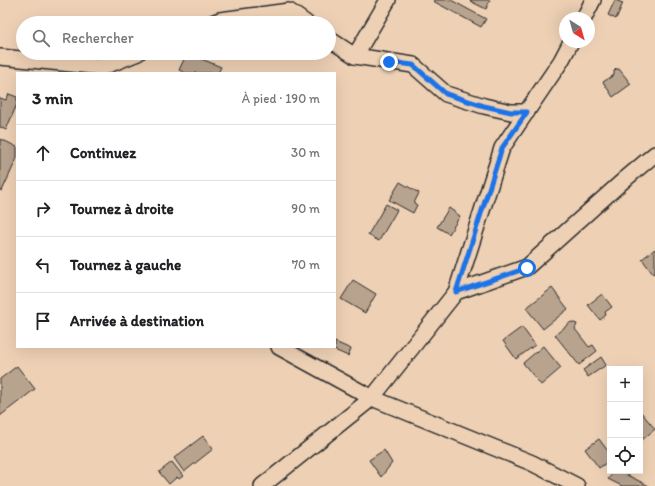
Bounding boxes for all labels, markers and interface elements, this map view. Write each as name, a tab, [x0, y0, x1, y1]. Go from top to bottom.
north arrow	[559, 12, 595, 48]
search box	[16, 16, 336, 60]
icon: search	[30, 27, 52, 49]
text: Rechercher	[62, 29, 134, 47]
route end	[380, 53, 398, 71]
text: 3 min	[32, 88, 73, 108]
text: À pied · 190 m	[242, 91, 320, 106]
icon: ahead	[32, 142, 54, 164]
text: Continuez	[70, 144, 136, 162]
text: 30 m	[291, 145, 320, 160]
icon: right	[32, 198, 54, 220]
text: Tournez à droite	[70, 200, 174, 218]
text: 90 m	[291, 201, 320, 216]
icon: left	[32, 254, 54, 276]
text: Tournez à gauche	[70, 256, 181, 274]
text: 70 m	[292, 257, 320, 272]
route start	[518, 259, 536, 277]
icon: arrive	[32, 310, 54, 332]
text: Arrivée à destination	[70, 312, 204, 330]
map controls	[607, 366, 643, 474]
button: +	[607, 366, 643, 402]
button: −	[607, 402, 643, 438]
button: locate	[607, 438, 643, 474]

